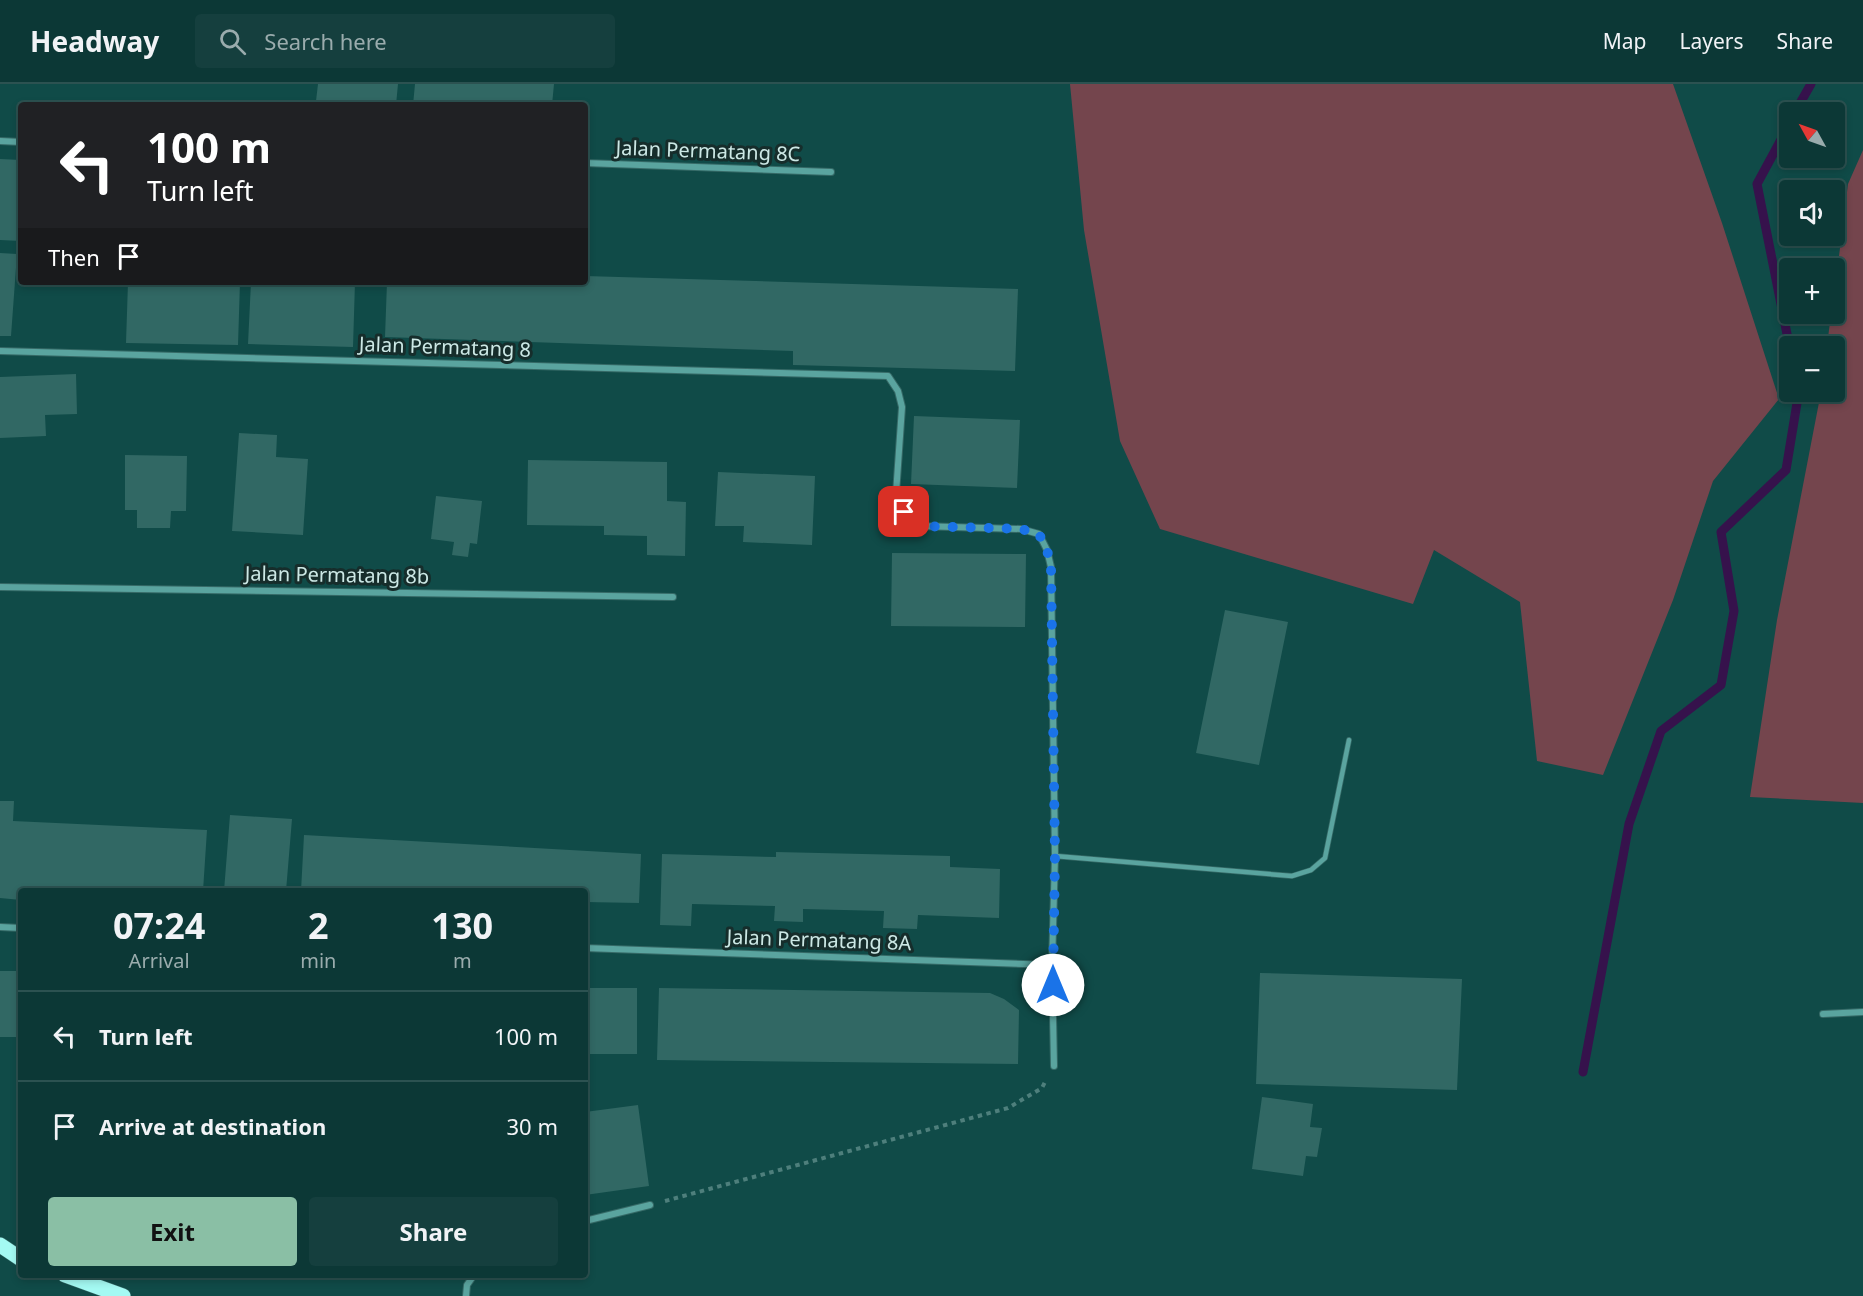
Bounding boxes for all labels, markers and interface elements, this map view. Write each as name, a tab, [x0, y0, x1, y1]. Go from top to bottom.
search box	[195, 14, 615, 68]
text: Headway	[30, 22, 159, 60]
icon: search	[216, 25, 249, 58]
text: Search here	[264, 26, 387, 56]
text: Map	[1603, 27, 1647, 55]
text: Layers	[1680, 27, 1744, 55]
text: Share	[1777, 27, 1833, 55]
north arrow	[1779, 102, 1845, 168]
map controls	[1779, 102, 1845, 402]
text: 100 m	[147, 118, 271, 175]
icon: left	[48, 126, 126, 204]
street label: Jalan Permatang 8C	[613, 134, 801, 167]
text: Turn left	[147, 172, 253, 209]
button: sound	[1779, 180, 1845, 246]
icon: arrive	[112, 240, 145, 273]
text: Then	[48, 242, 100, 272]
button: +	[1779, 258, 1845, 324]
street label: Jalan Permatang 8	[357, 330, 531, 363]
button: −	[1779, 336, 1845, 402]
pin	[878, 486, 929, 537]
icon: arrive	[887, 495, 920, 528]
street label: Jalan Permatang 8b	[243, 559, 429, 590]
text: 07:24	[113, 901, 205, 950]
text: 2	[308, 901, 329, 950]
text: 130	[431, 901, 493, 950]
street label: Jalan Permatang 8A	[724, 923, 912, 956]
text: Arrival	[129, 947, 190, 974]
text: min	[300, 947, 336, 974]
text: m	[453, 947, 472, 974]
position arrow	[1021, 953, 1085, 1017]
icon: left	[48, 1020, 81, 1053]
text: Turn left	[99, 1021, 193, 1051]
text: 100 m	[494, 1021, 558, 1051]
icon: arrive	[48, 1110, 81, 1143]
text: Arrive at destination	[99, 1111, 326, 1141]
text: 30 m	[507, 1111, 558, 1141]
button: Exit	[48, 1197, 297, 1266]
button: Share	[309, 1197, 558, 1266]

